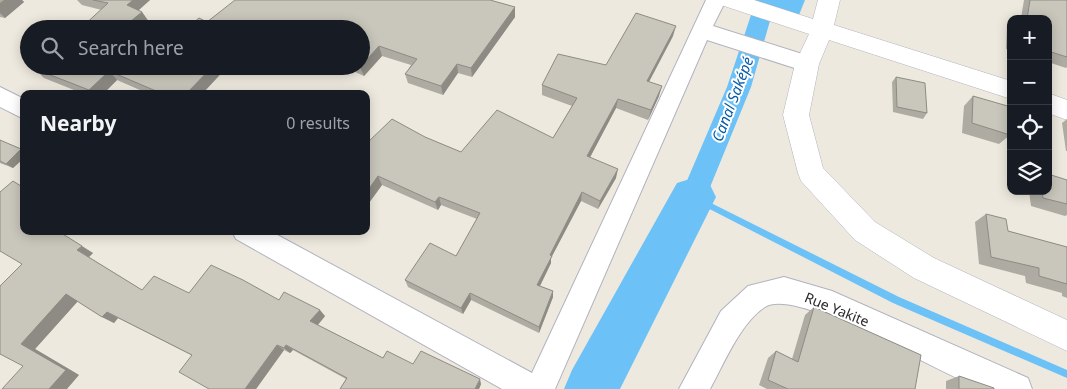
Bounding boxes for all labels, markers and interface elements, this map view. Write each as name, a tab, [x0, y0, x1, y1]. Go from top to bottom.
map controls	[1007, 15, 1052, 195]
button: +	[1007, 15, 1052, 60]
search box	[20, 20, 370, 75]
icon: search	[38, 34, 66, 62]
text: Search here	[78, 35, 184, 61]
water label: Canal Saképé	[707, 53, 757, 144]
button: −	[1007, 60, 1052, 105]
button: locate	[1007, 105, 1052, 150]
text: Nearby	[40, 109, 116, 137]
text: 0 results	[286, 112, 350, 134]
button: layers	[1007, 150, 1052, 195]
street label: Rue Yakite	[802, 287, 872, 331]

